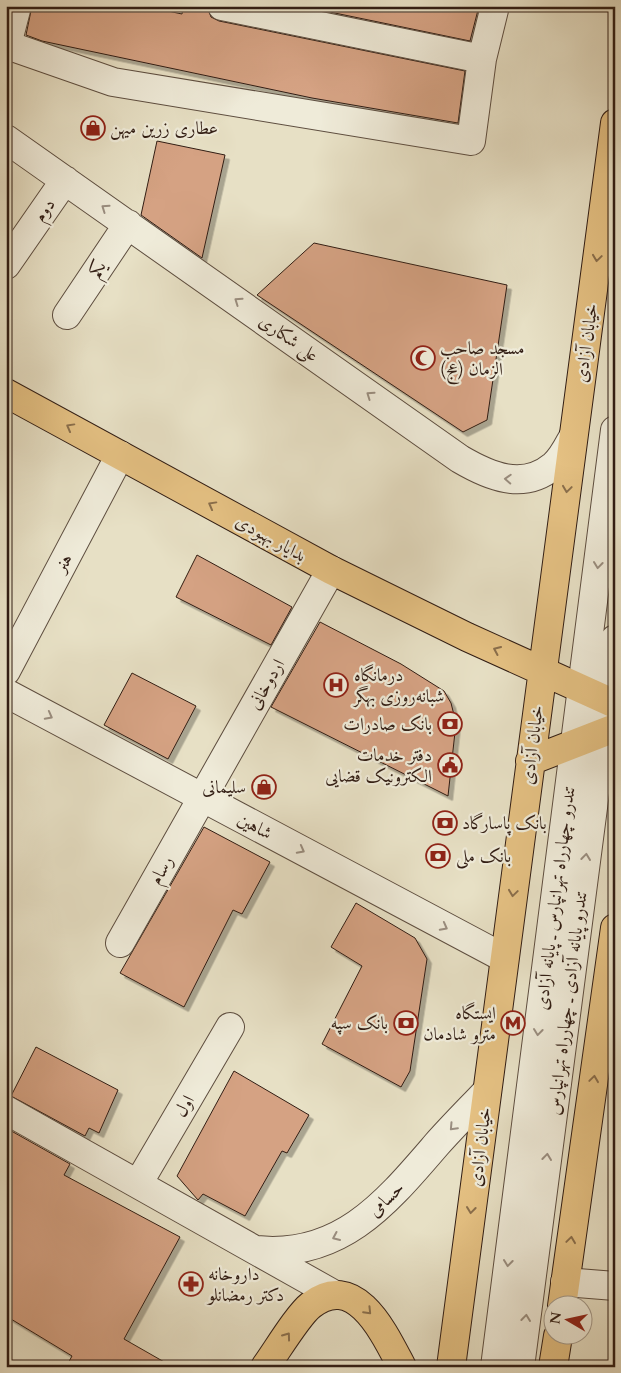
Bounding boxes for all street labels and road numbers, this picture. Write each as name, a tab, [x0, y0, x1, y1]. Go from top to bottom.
street label: دوم	[27, 194, 64, 229]
street label: یکم	[83, 254, 116, 285]
street label: خیابان آزادی	[569, 302, 604, 384]
street label: علی شکاری	[254, 309, 324, 368]
street label: بدایار بهبودی	[231, 509, 311, 568]
street label: هنر	[47, 549, 79, 579]
street label: اردوخانی	[242, 654, 291, 714]
street label: خیابان آزادی	[515, 704, 550, 786]
street label: تندرو چهارراه تهرانپارس ـ پایانه آزادی	[529, 784, 582, 1012]
street label: شاهین	[233, 807, 277, 846]
street label: رسام	[143, 851, 182, 891]
street label: تندرو پایانه آزادی ـ چهارراه تهرانپارس	[541, 889, 594, 1117]
street label: اول	[168, 1090, 201, 1122]
street label: خیابان آزادی	[463, 1106, 498, 1188]
street label: حسامی	[363, 1176, 410, 1223]

